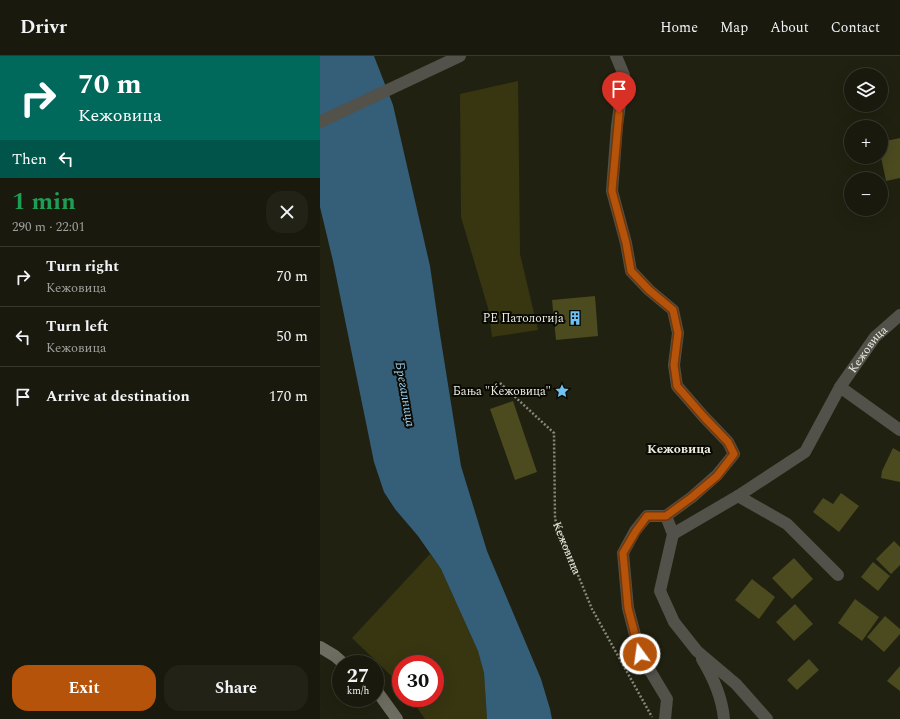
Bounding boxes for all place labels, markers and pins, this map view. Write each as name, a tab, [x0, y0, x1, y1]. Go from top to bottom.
pin	[602, 72, 636, 113]
place label: РЕ Патологија	[483, 309, 564, 328]
building icon: РЕ Патологија	[567, 310, 583, 326]
place label: Бања "Ќежовица"	[453, 382, 551, 401]
place icon: Бања "Ќежовица"	[554, 383, 570, 399]

